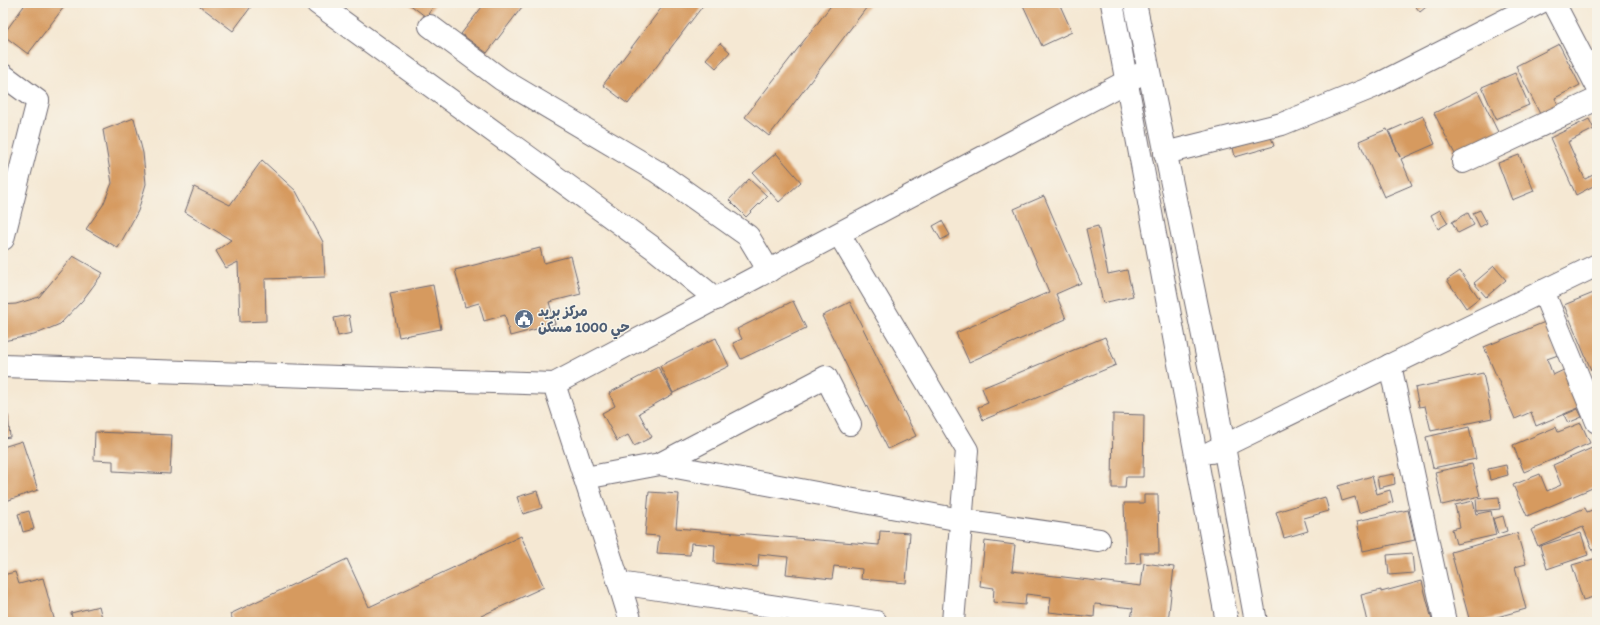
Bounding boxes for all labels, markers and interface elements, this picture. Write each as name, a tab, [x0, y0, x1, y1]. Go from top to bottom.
place label: مركز بريد حي 1000 مسكن	[538, 303, 630, 340]
public building icon: مركز بريد حي 1000 مسكن	[513, 308, 535, 330]

